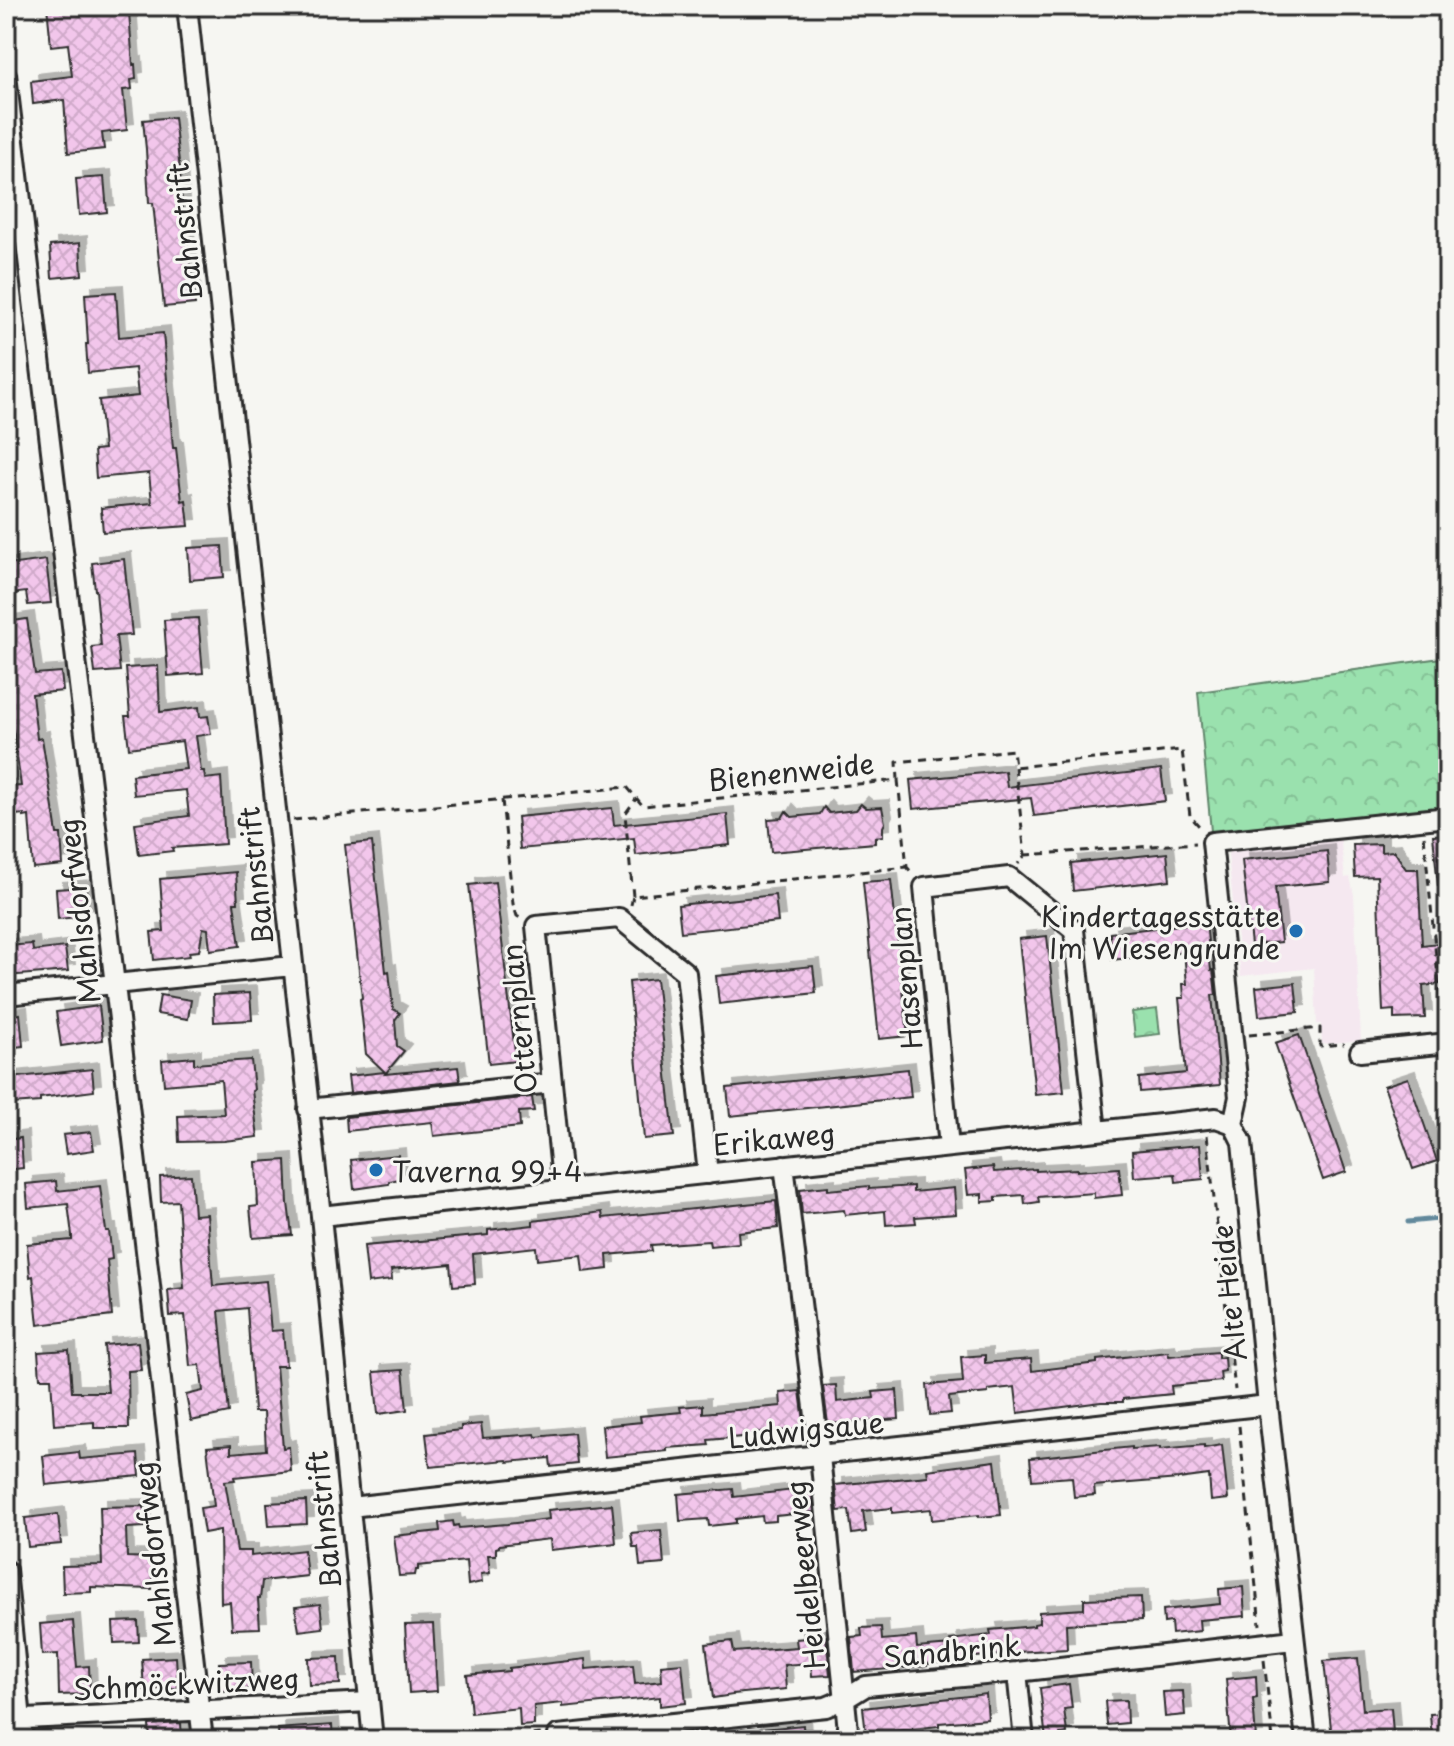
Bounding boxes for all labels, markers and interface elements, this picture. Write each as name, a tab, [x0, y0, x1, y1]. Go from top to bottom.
street label: Bahnstrift	[155, 161, 213, 303]
street label: Bienenweide	[706, 741, 876, 801]
street label: Bahnstrift	[226, 805, 284, 947]
street label: Mahlsdorfweg	[45, 816, 111, 1006]
place label: Kindertagesstätte Im Wiesengrunde	[1041, 894, 1280, 969]
street label: Hasenplan	[877, 905, 933, 1051]
marker: Kindertagesstätte Im Wiesengrunde	[1287, 922, 1305, 940]
street label: Otternplan	[489, 942, 547, 1096]
street label: Erikaweg	[711, 1110, 837, 1166]
place label: Taverna 99+4	[392, 1149, 582, 1192]
marker: Taverna 99+4	[367, 1161, 385, 1179]
street label: Alte Heide	[1199, 1223, 1257, 1363]
street label: Ludwigsaue	[726, 1399, 886, 1459]
street label: Bahnstrift	[294, 1449, 352, 1591]
street label: Mahlsdorfweg	[120, 1459, 186, 1649]
street label: Heidelbeerweg	[773, 1478, 835, 1672]
street label: Sandbrink	[881, 1623, 1023, 1677]
street label: Schmöckwitzweg	[72, 1656, 300, 1710]

